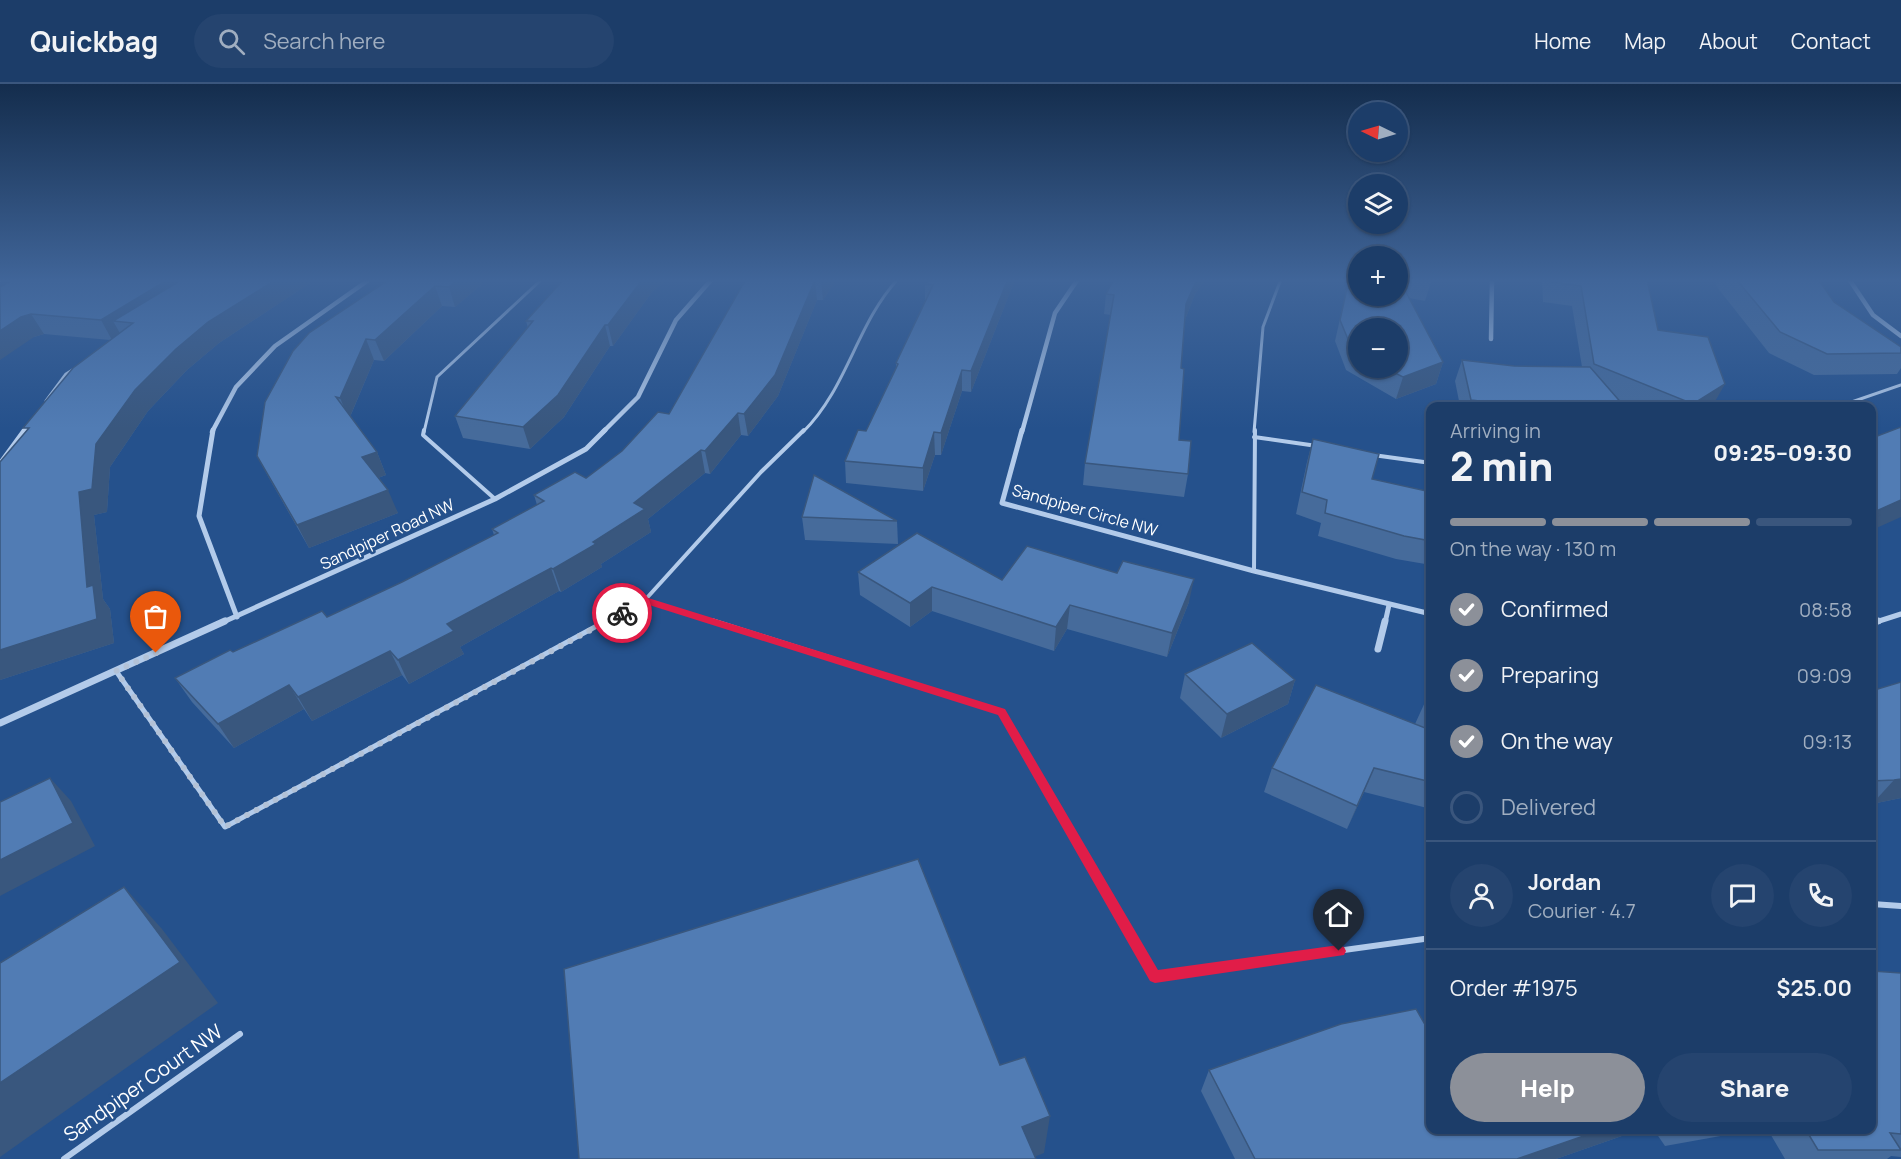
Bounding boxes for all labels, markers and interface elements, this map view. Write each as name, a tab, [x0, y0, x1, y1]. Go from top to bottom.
search box	[194, 14, 614, 68]
text: Quickbag	[30, 22, 158, 60]
icon: search	[215, 25, 248, 58]
text: Search here	[263, 26, 385, 56]
text: Home	[1534, 27, 1591, 55]
text: Map	[1624, 27, 1666, 55]
text: About	[1699, 27, 1758, 55]
text: Contact	[1791, 27, 1871, 55]
north arrow	[1348, 102, 1408, 162]
map controls	[1348, 102, 1408, 378]
button: layers	[1348, 174, 1408, 234]
button: +	[1348, 246, 1408, 306]
button: −	[1348, 318, 1408, 378]
text: Arriving in	[1450, 417, 1541, 444]
text: 09:25–09:30	[1713, 438, 1852, 468]
text: 2 min	[1450, 439, 1553, 493]
street label: Sandpiper Circle NW	[1010, 479, 1160, 541]
street label: Sandpiper Road NW	[316, 493, 458, 575]
text: On the way · 130 m	[1450, 535, 1616, 562]
courier	[592, 583, 652, 643]
pin	[130, 591, 181, 653]
icon: check	[1450, 593, 1483, 626]
text: Confirmed	[1501, 594, 1609, 624]
text: 08:58	[1799, 596, 1852, 623]
icon: bike	[606, 597, 639, 630]
icon: bag	[139, 600, 172, 633]
icon: check	[1450, 659, 1483, 692]
text: Preparing	[1501, 660, 1599, 690]
text: 09:09	[1797, 662, 1852, 689]
icon: check	[1450, 725, 1483, 758]
text: On the way	[1501, 726, 1613, 756]
text: 09:13	[1803, 728, 1852, 755]
text: Delivered	[1501, 792, 1596, 822]
button: person	[1450, 864, 1513, 927]
button: chat	[1711, 864, 1774, 927]
button: phone	[1789, 864, 1852, 927]
text: Jordan	[1528, 867, 1601, 897]
pin	[1313, 889, 1364, 951]
text: Courier · 4.7	[1528, 897, 1636, 924]
icon: home	[1322, 898, 1355, 931]
text: Order #1975	[1450, 973, 1578, 1003]
text: $25.00	[1777, 973, 1852, 1003]
street label: Sandpiper Court NW	[58, 1017, 228, 1148]
button: Help	[1450, 1053, 1645, 1122]
button: Share	[1657, 1053, 1852, 1122]

